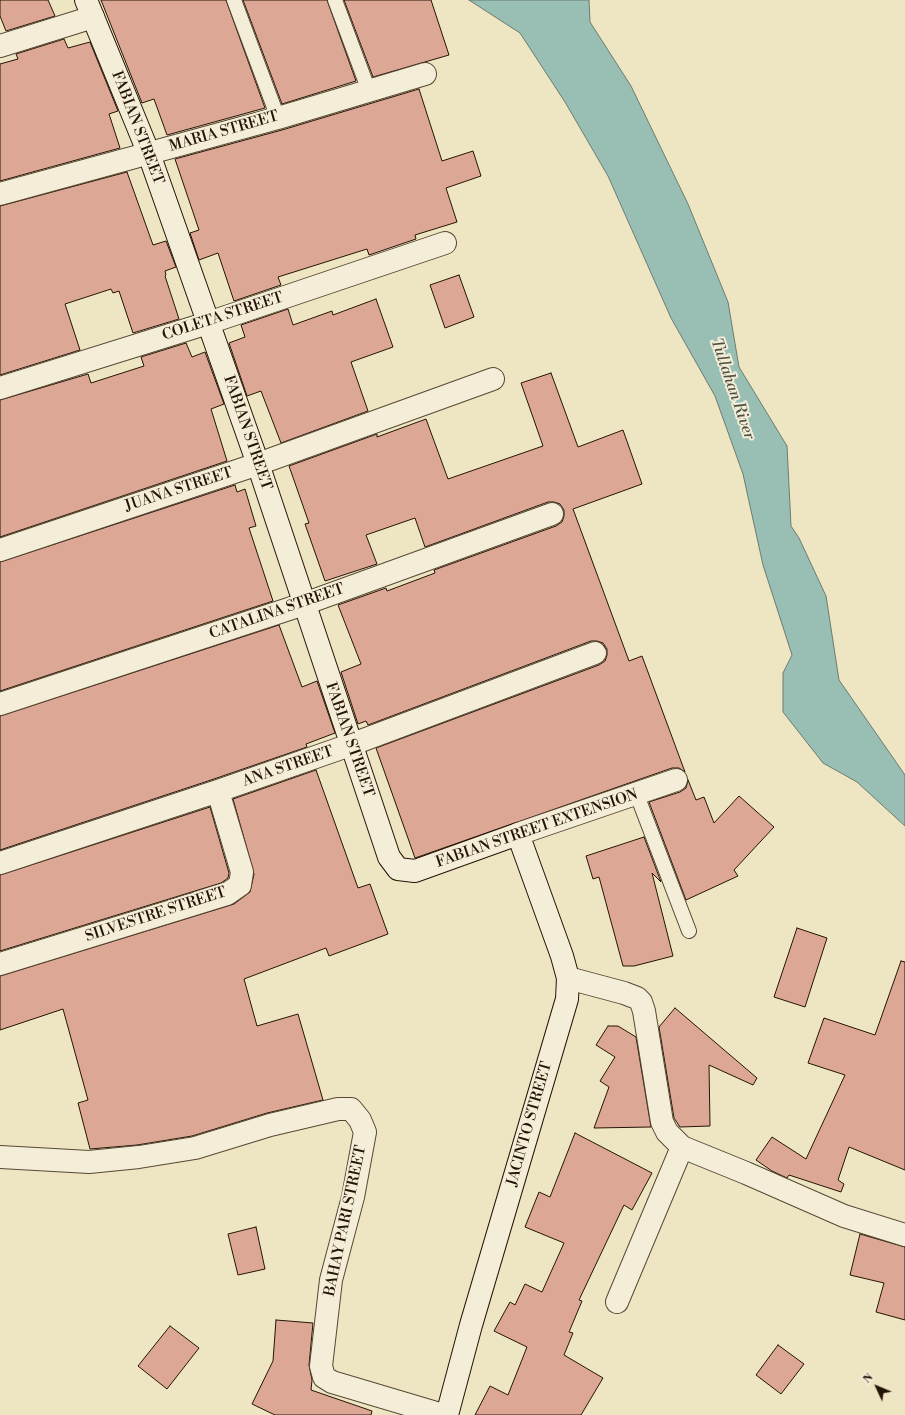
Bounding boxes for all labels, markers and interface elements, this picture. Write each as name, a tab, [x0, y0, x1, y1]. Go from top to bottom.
street label: FABIAN STREET	[107, 69, 167, 187]
street label: MARIA STREET	[167, 108, 281, 156]
street label: COLETA STREET	[160, 289, 286, 345]
water label: Tullahan River	[706, 336, 758, 442]
street label: FABIAN STREET	[219, 373, 275, 493]
street label: JUANA STREET	[123, 464, 235, 516]
street label: CATALINA STREET	[207, 580, 347, 644]
street label: FABIAN STREET	[321, 680, 377, 800]
street label: ANA STREET	[240, 743, 336, 791]
street label: FABIAN STREET EXTENSION	[434, 786, 640, 872]
street label: SILVESTRE STREET	[83, 884, 229, 946]
street label: JACINTO STREET	[504, 1060, 556, 1188]
street label: BAHAY PARI STREET	[321, 1144, 371, 1298]
north arrow	[857, 1367, 897, 1407]
text: N	[860, 1371, 876, 1387]

